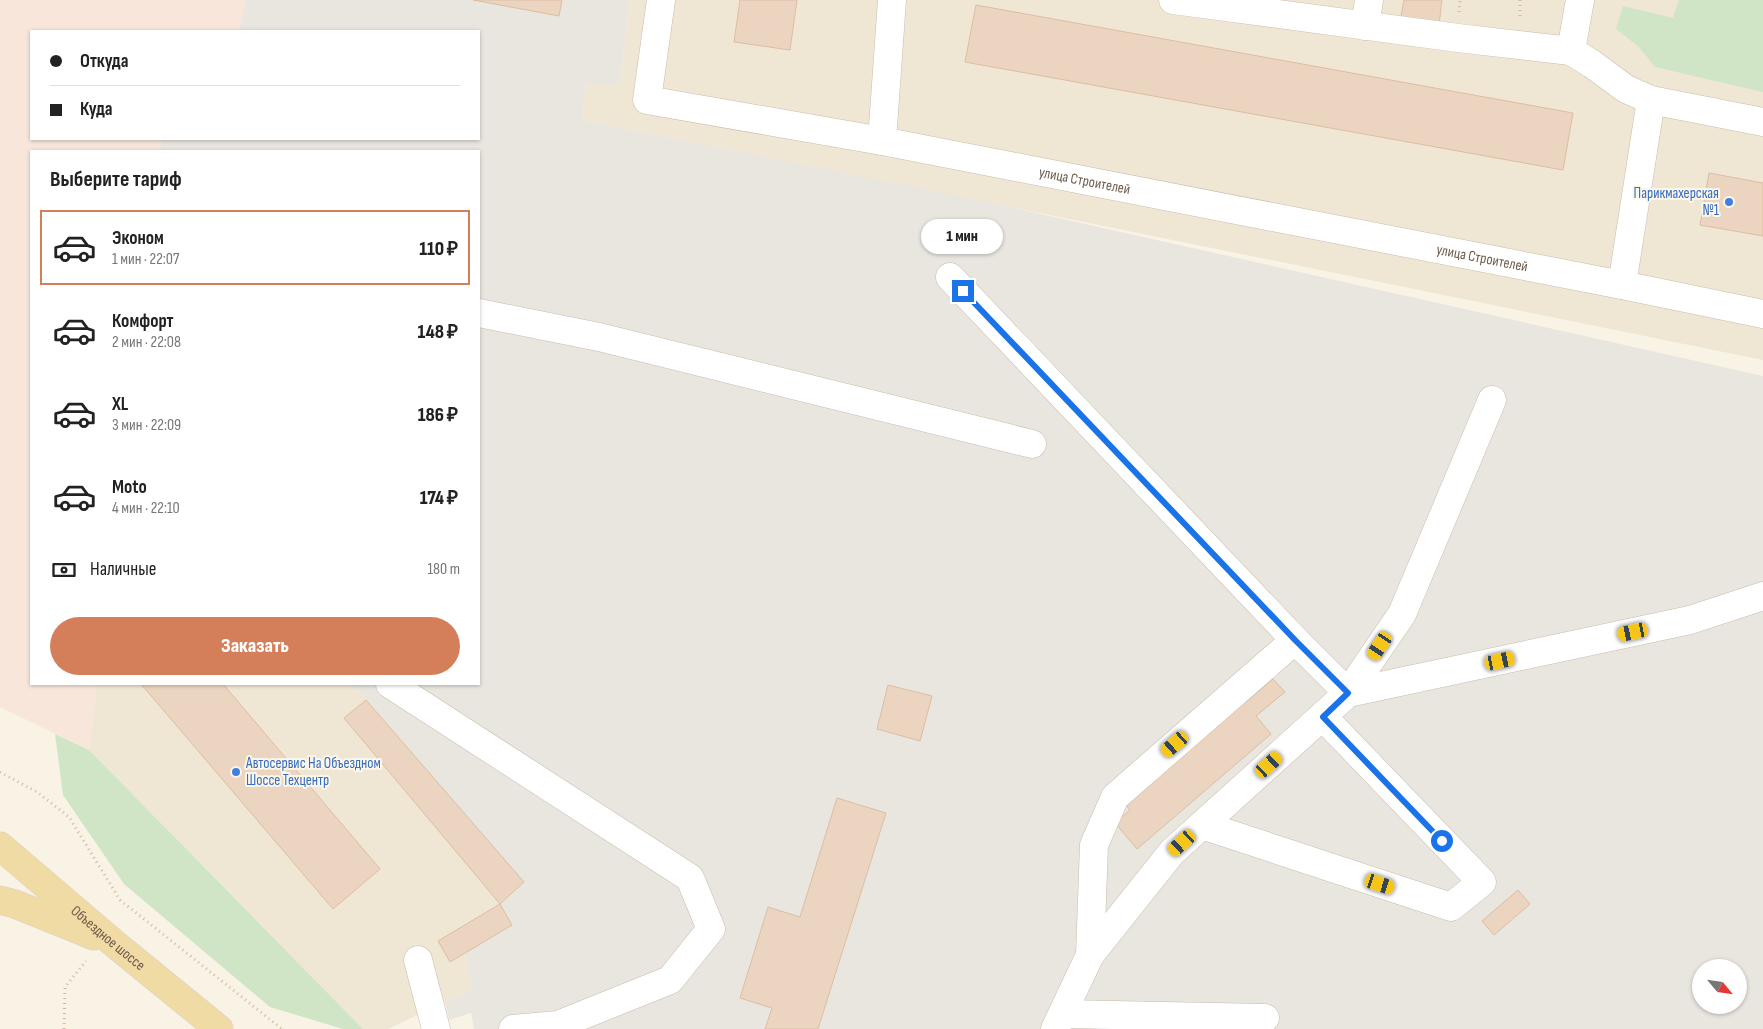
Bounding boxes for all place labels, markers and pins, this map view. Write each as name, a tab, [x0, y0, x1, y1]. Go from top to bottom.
place label: Парикмахерская №1	[1634, 184, 1720, 220]
marker: Парикмахерская №1	[1723, 196, 1735, 208]
place label: Автосервис На Объездном Шоссе Техцентр	[245, 754, 381, 790]
marker: Автосервис На Объездном Шоссе Техцентр	[230, 766, 242, 778]

